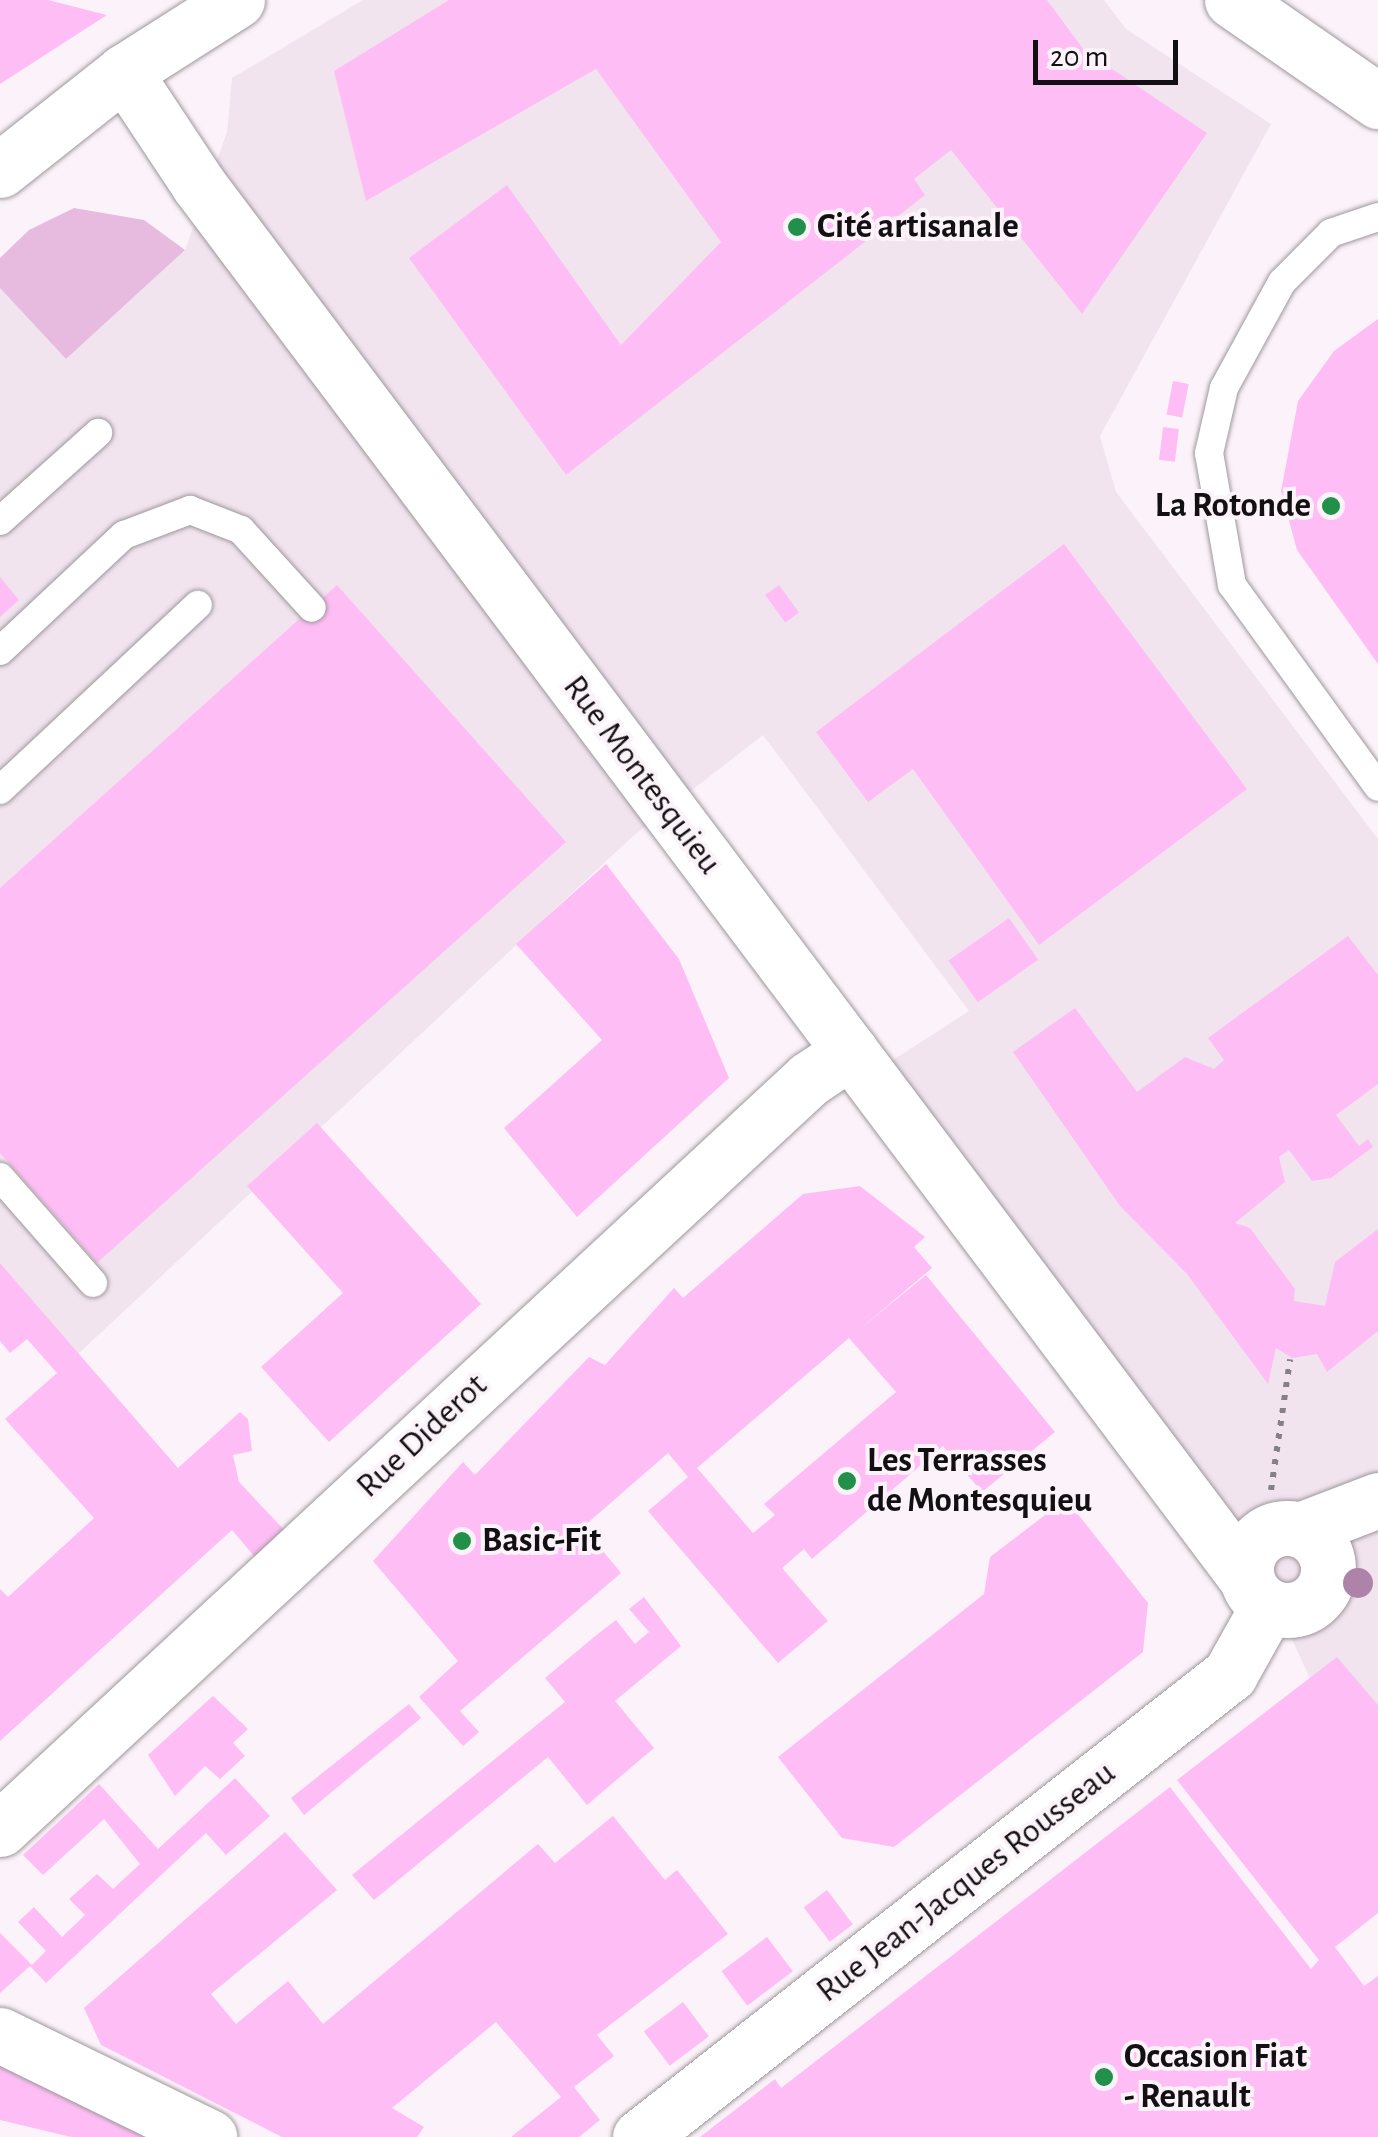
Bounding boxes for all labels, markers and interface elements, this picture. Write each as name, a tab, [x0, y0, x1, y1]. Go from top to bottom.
scale bar	[1038, 20, 1183, 82]
text: 20 m	[1050, 42, 1108, 72]
place label: Cité artisanale	[817, 206, 1019, 248]
marker: Cité artisanale	[786, 216, 808, 238]
place label: La Rotonde	[1155, 485, 1311, 527]
marker: La Rotonde	[1320, 495, 1342, 517]
street label: Rue Montesquieu	[554, 667, 730, 883]
street label: Rue Diderot	[348, 1365, 496, 1507]
place label: Les Terrasses de Montesquieu	[867, 1440, 1092, 1522]
marker: Les Terrasses de Montesquieu	[836, 1470, 858, 1492]
place label: Basic-Fit	[482, 1520, 601, 1562]
marker: Basic-Fit	[451, 1530, 473, 1552]
street label: Rue Jean-Jacques Rousseau	[808, 1752, 1124, 2012]
place label: Occasion Fiat - Renault	[1124, 2036, 1307, 2118]
marker: Occasion Fiat - Renault	[1093, 2066, 1115, 2088]

